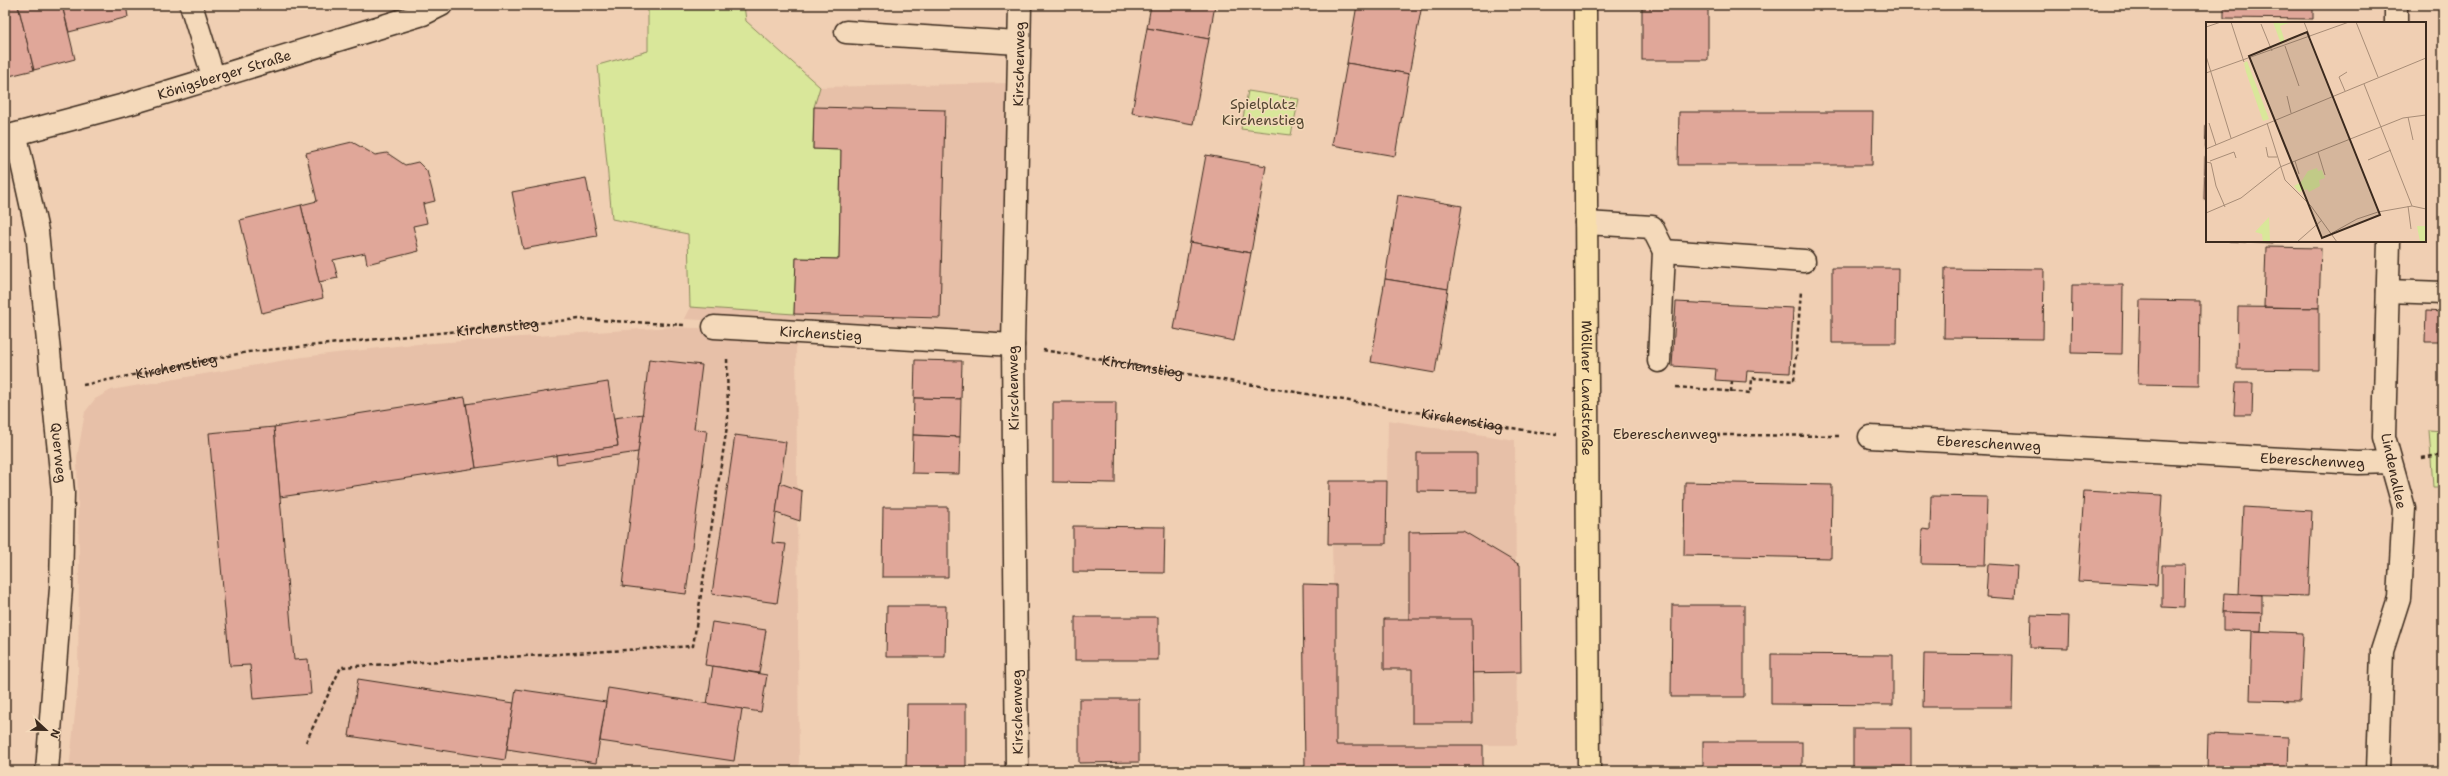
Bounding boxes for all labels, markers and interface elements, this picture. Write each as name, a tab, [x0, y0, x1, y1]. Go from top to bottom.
street label: Kirschenweg	[1009, 21, 1029, 107]
inset map	[2206, 22, 2426, 242]
street label: Königsberger Straße	[155, 46, 293, 104]
park label: Spielplatz Kirchenstieg	[1222, 95, 1304, 129]
street label: Kirchenstieg	[455, 314, 540, 340]
street label: Möllner Landstraße	[1578, 320, 1596, 456]
street label: Kirchenstieg	[779, 322, 863, 345]
street label: Kirschenweg	[1003, 345, 1023, 431]
street label: Kirchenstieg	[134, 349, 218, 383]
street label: Kirchenstieg	[1100, 351, 1185, 382]
street label: Kirchenstieg	[1420, 404, 1505, 435]
street label: Querweg	[47, 422, 71, 484]
street label: Ebereschenweg	[1613, 425, 1717, 443]
street label: Lindenallee	[2377, 431, 2411, 511]
street label: Ebereschenweg	[1936, 432, 2042, 455]
street label: Ebereschenweg	[2260, 449, 2365, 472]
street label: Kirschenweg	[1007, 669, 1027, 755]
north arrow	[26, 710, 66, 750]
text: N	[46, 727, 63, 741]

